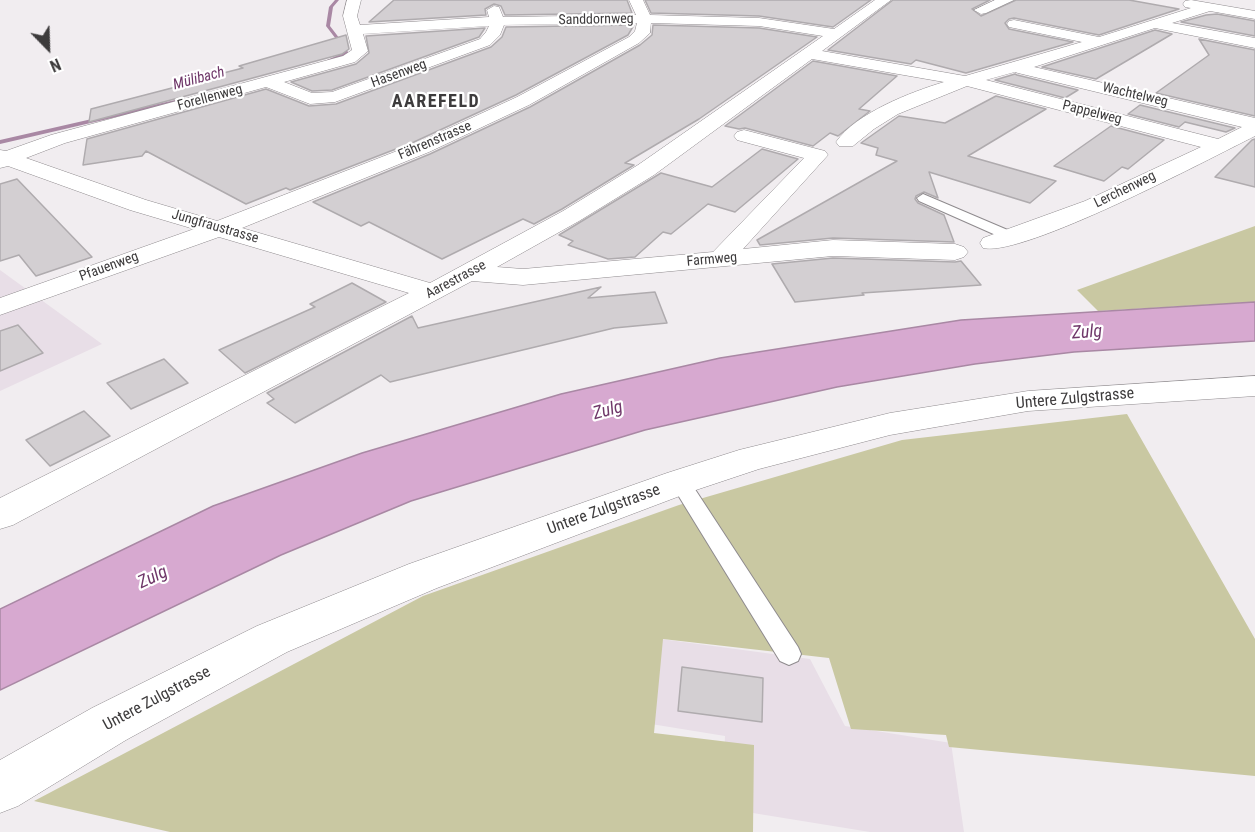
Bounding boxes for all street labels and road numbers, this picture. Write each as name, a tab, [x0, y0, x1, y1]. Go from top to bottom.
street label: Sanddornweg	[558, 11, 634, 29]
street label: Hasenweg	[369, 56, 429, 92]
street label: Wachtelweg	[1101, 79, 1169, 111]
street label: Forellenweg	[176, 81, 244, 115]
street label: Pappelweg	[1061, 98, 1123, 128]
street label: Fährenstrasse	[396, 118, 474, 164]
street label: Lerchenweg	[1091, 168, 1159, 212]
street label: Jungfraustrasse	[170, 207, 260, 247]
street label: Pfauenweg	[77, 249, 141, 285]
street label: Farmweg	[686, 249, 738, 271]
street label: Aarestrasse	[423, 257, 489, 303]
street label: Untere Zulgstrasse	[1015, 384, 1135, 414]
street label: Untere Zulgstrasse	[545, 481, 663, 539]
street label: Untere Zulgstrasse	[100, 663, 214, 735]

